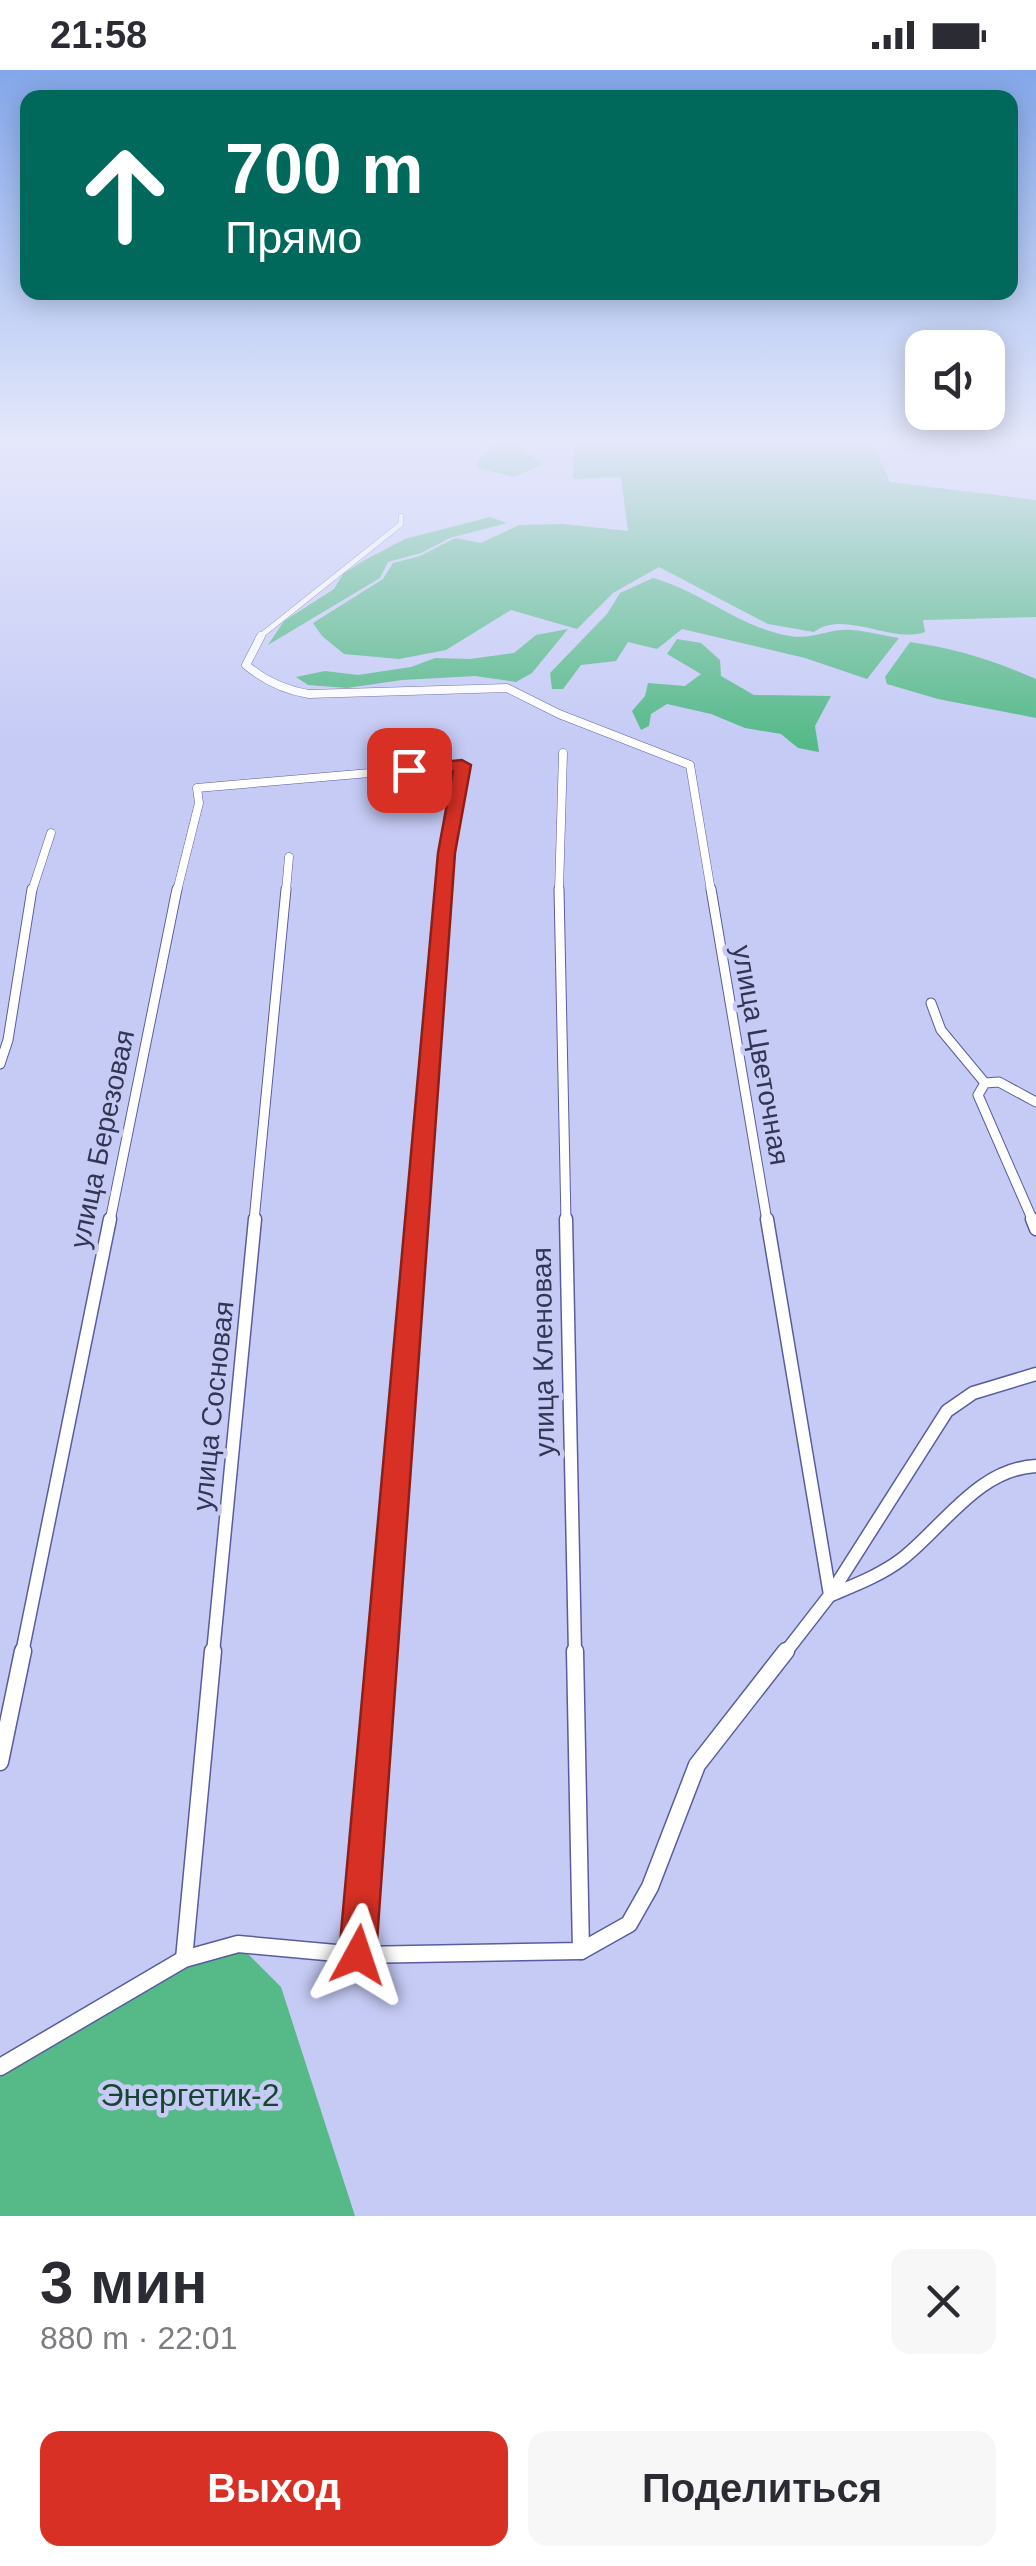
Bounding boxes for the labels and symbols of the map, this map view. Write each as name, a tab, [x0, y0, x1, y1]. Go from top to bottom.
pin	[367, 728, 452, 813]
street label: улица Цветочная	[726, 943, 796, 1167]
street label: улица Березовая	[64, 1027, 140, 1251]
street label: улица Кленовая	[526, 1247, 560, 1457]
street label: улица Сосновая	[187, 1300, 239, 1512]
position arrow	[306, 1903, 410, 2007]
park label: Энергетик-2	[101, 2077, 279, 2113]

